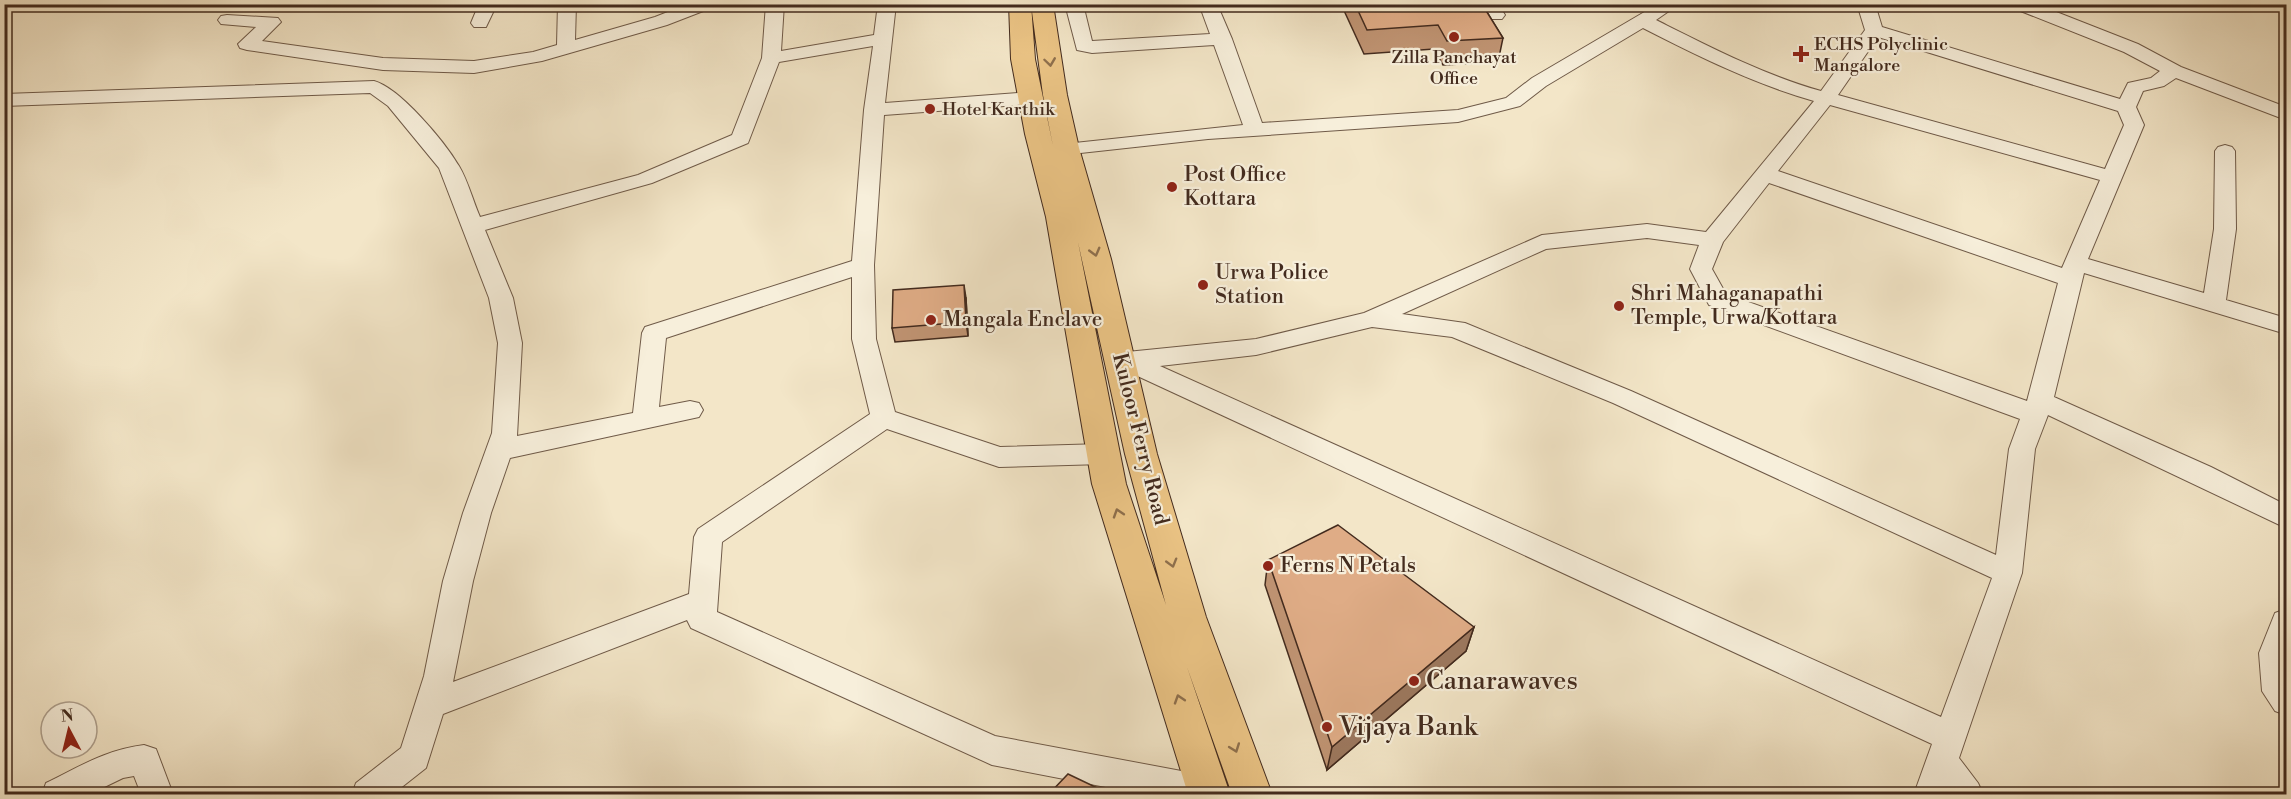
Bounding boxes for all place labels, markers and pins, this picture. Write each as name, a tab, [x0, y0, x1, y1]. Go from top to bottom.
marker: Zilla Panchayat Office	[1447, 30, 1461, 44]
place label: ECHS Polyclinic Mangalore	[1814, 33, 1948, 77]
marker: ECHS Polyclinic Mangalore	[1792, 45, 1810, 63]
place label: Zilla Panchayat Office	[1391, 46, 1517, 90]
place label: Hotel Karthik	[942, 98, 1056, 121]
marker: Hotel Karthik	[923, 102, 937, 116]
place label: Post Office Kottara	[1184, 162, 1286, 212]
marker: Post Office Kottara	[1165, 180, 1179, 194]
place label: Urwa Police Station	[1215, 260, 1329, 310]
marker: Urwa Police Station	[1196, 278, 1210, 292]
place label: Shri Mahaganapathi Temple, Urwa/Kottara	[1631, 281, 1838, 331]
marker: Shri Mahaganapathi Temple, Urwa/Kottara	[1612, 299, 1626, 313]
place label: Mangala Enclave	[943, 307, 1102, 333]
marker: Mangala Enclave	[924, 313, 938, 327]
place label: Ferns N Petals	[1280, 553, 1416, 579]
marker: Ferns N Petals	[1261, 559, 1275, 573]
place label: Canarawaves	[1426, 665, 1578, 697]
marker: Canarawaves	[1407, 674, 1421, 688]
place label: Vijaya Bank	[1338, 711, 1479, 743]
marker: Vijaya Bank	[1320, 720, 1334, 734]

